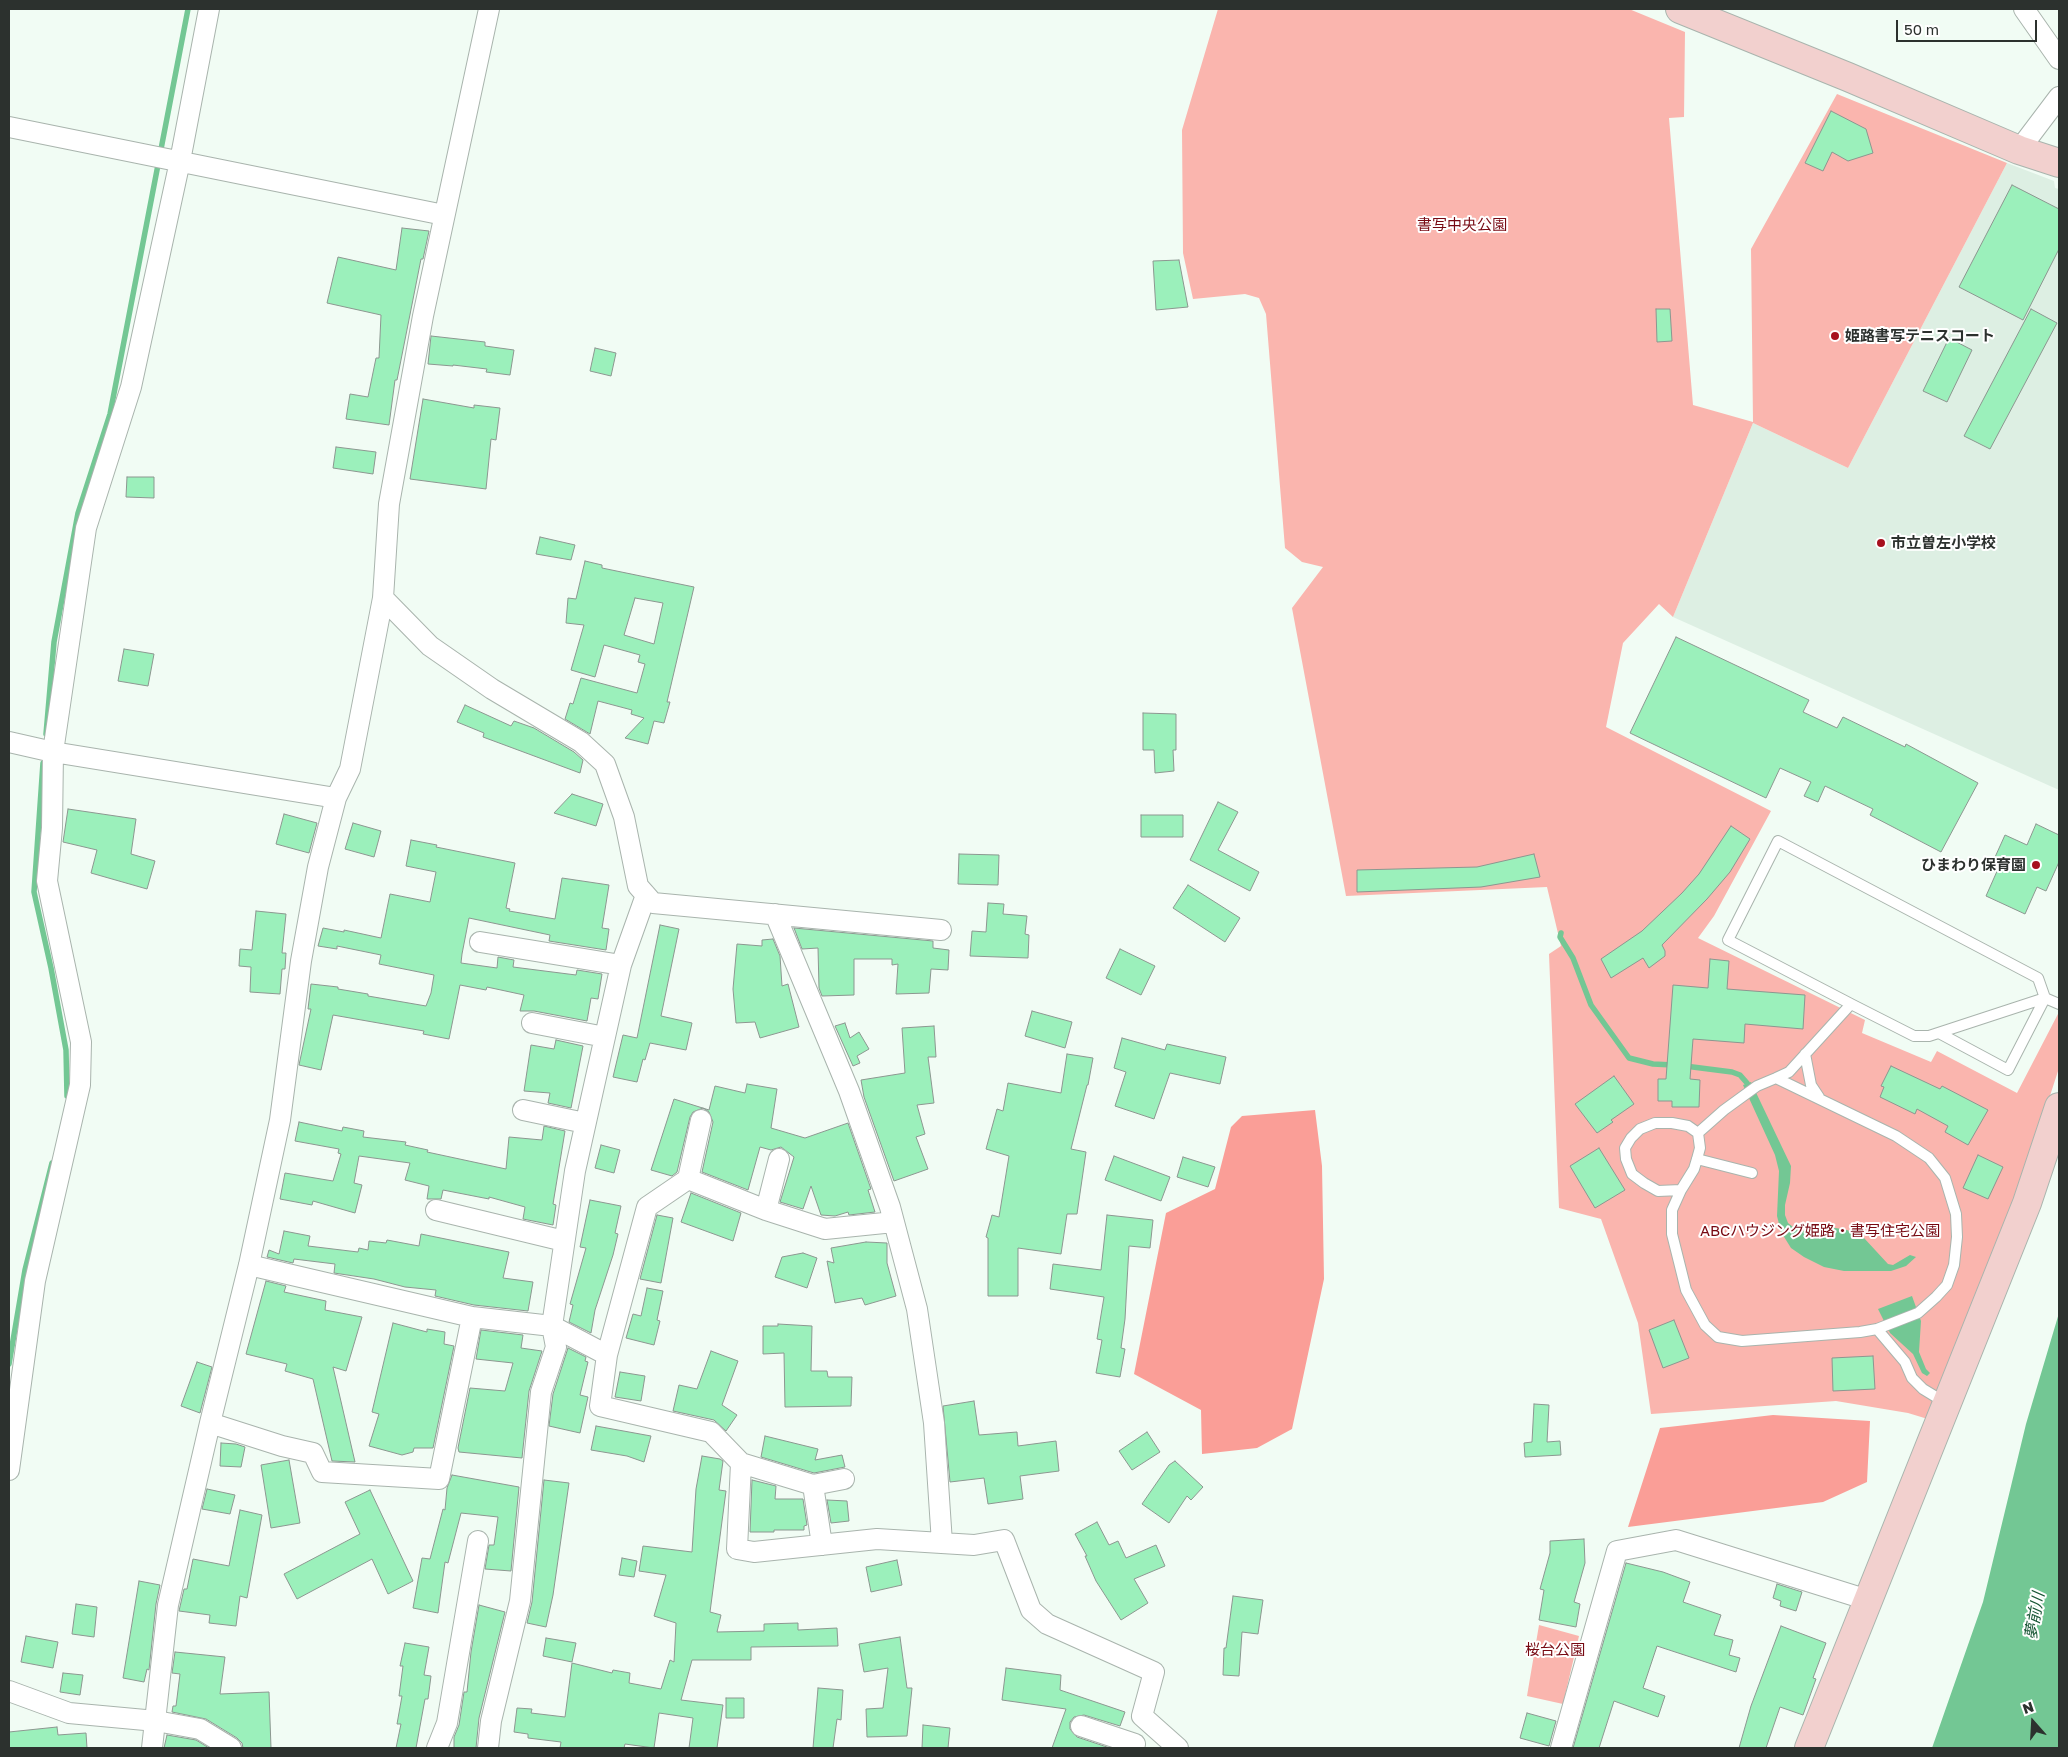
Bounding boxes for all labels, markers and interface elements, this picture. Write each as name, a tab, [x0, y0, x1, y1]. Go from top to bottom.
scale bar	[1898, 10, 2039, 42]
text: 50 m	[1904, 20, 1939, 38]
park label: 書写中央公園	[1417, 216, 1507, 234]
place label: 姫路書写テニスコート	[1845, 327, 1995, 345]
marker: 姫路書写テニスコート	[1829, 330, 1841, 342]
place label: 市立曽左小学校	[1891, 534, 1996, 552]
marker: 市立曽左小学校	[1875, 537, 1887, 549]
place label: ひまわり保育園	[1921, 856, 2026, 874]
marker: ひまわり保育園	[2030, 859, 2042, 871]
park label: ABCハウジング姫路・書写住宅公園	[1700, 1222, 1940, 1240]
water label: 夢前川	[2021, 1591, 2049, 1641]
park label: 桜台公園	[1525, 1641, 1585, 1659]
north arrow	[2008, 1697, 2058, 1747]
text: N	[2020, 1698, 2036, 1717]

